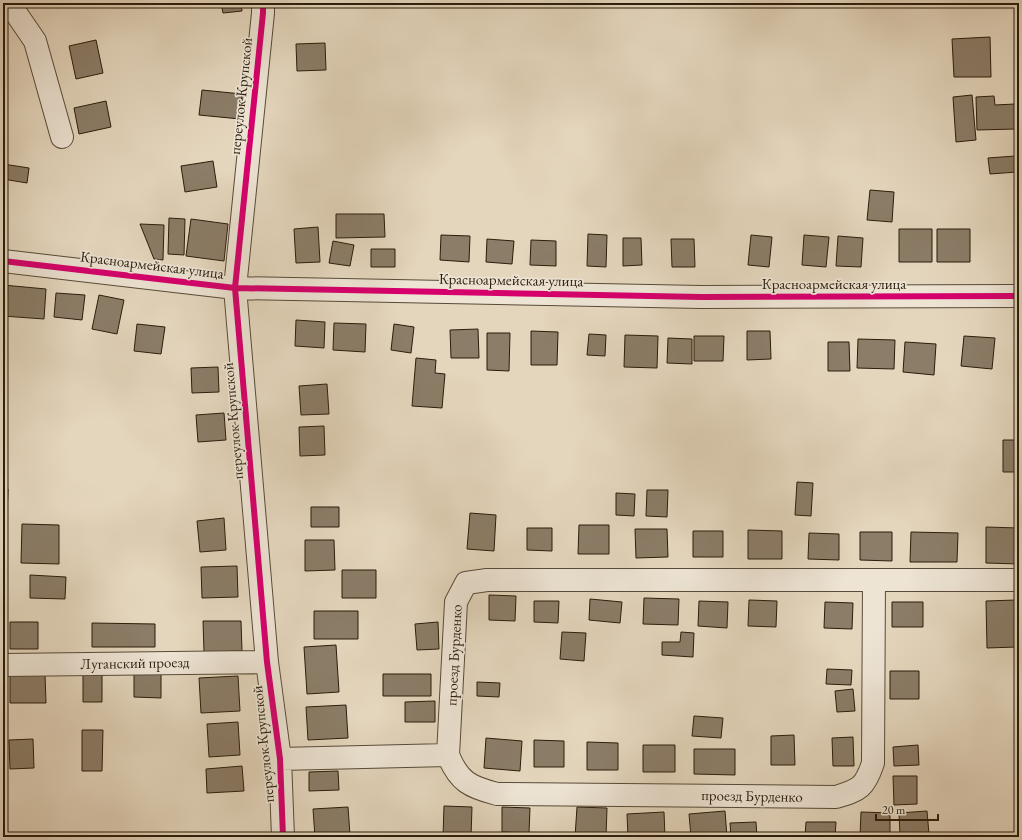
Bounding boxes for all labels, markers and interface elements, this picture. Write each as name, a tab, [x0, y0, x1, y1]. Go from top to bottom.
street label: переулок Крупской	[225, 36, 256, 155]
street label: Красноармейская улица	[79, 246, 225, 283]
street label: Красноармейская улица	[439, 269, 583, 290]
street label: Красноармейская улица	[762, 274, 906, 293]
street label: переулок Крупской	[218, 362, 247, 480]
street label: проезд Бурденко	[441, 604, 466, 706]
street label: Луганский проезд	[80, 652, 190, 673]
street label: переулок Крупской	[247, 685, 278, 804]
street label: проезд Бурденко	[701, 785, 803, 806]
scale bar	[876, 796, 938, 822]
text: 20 m	[882, 802, 906, 818]

